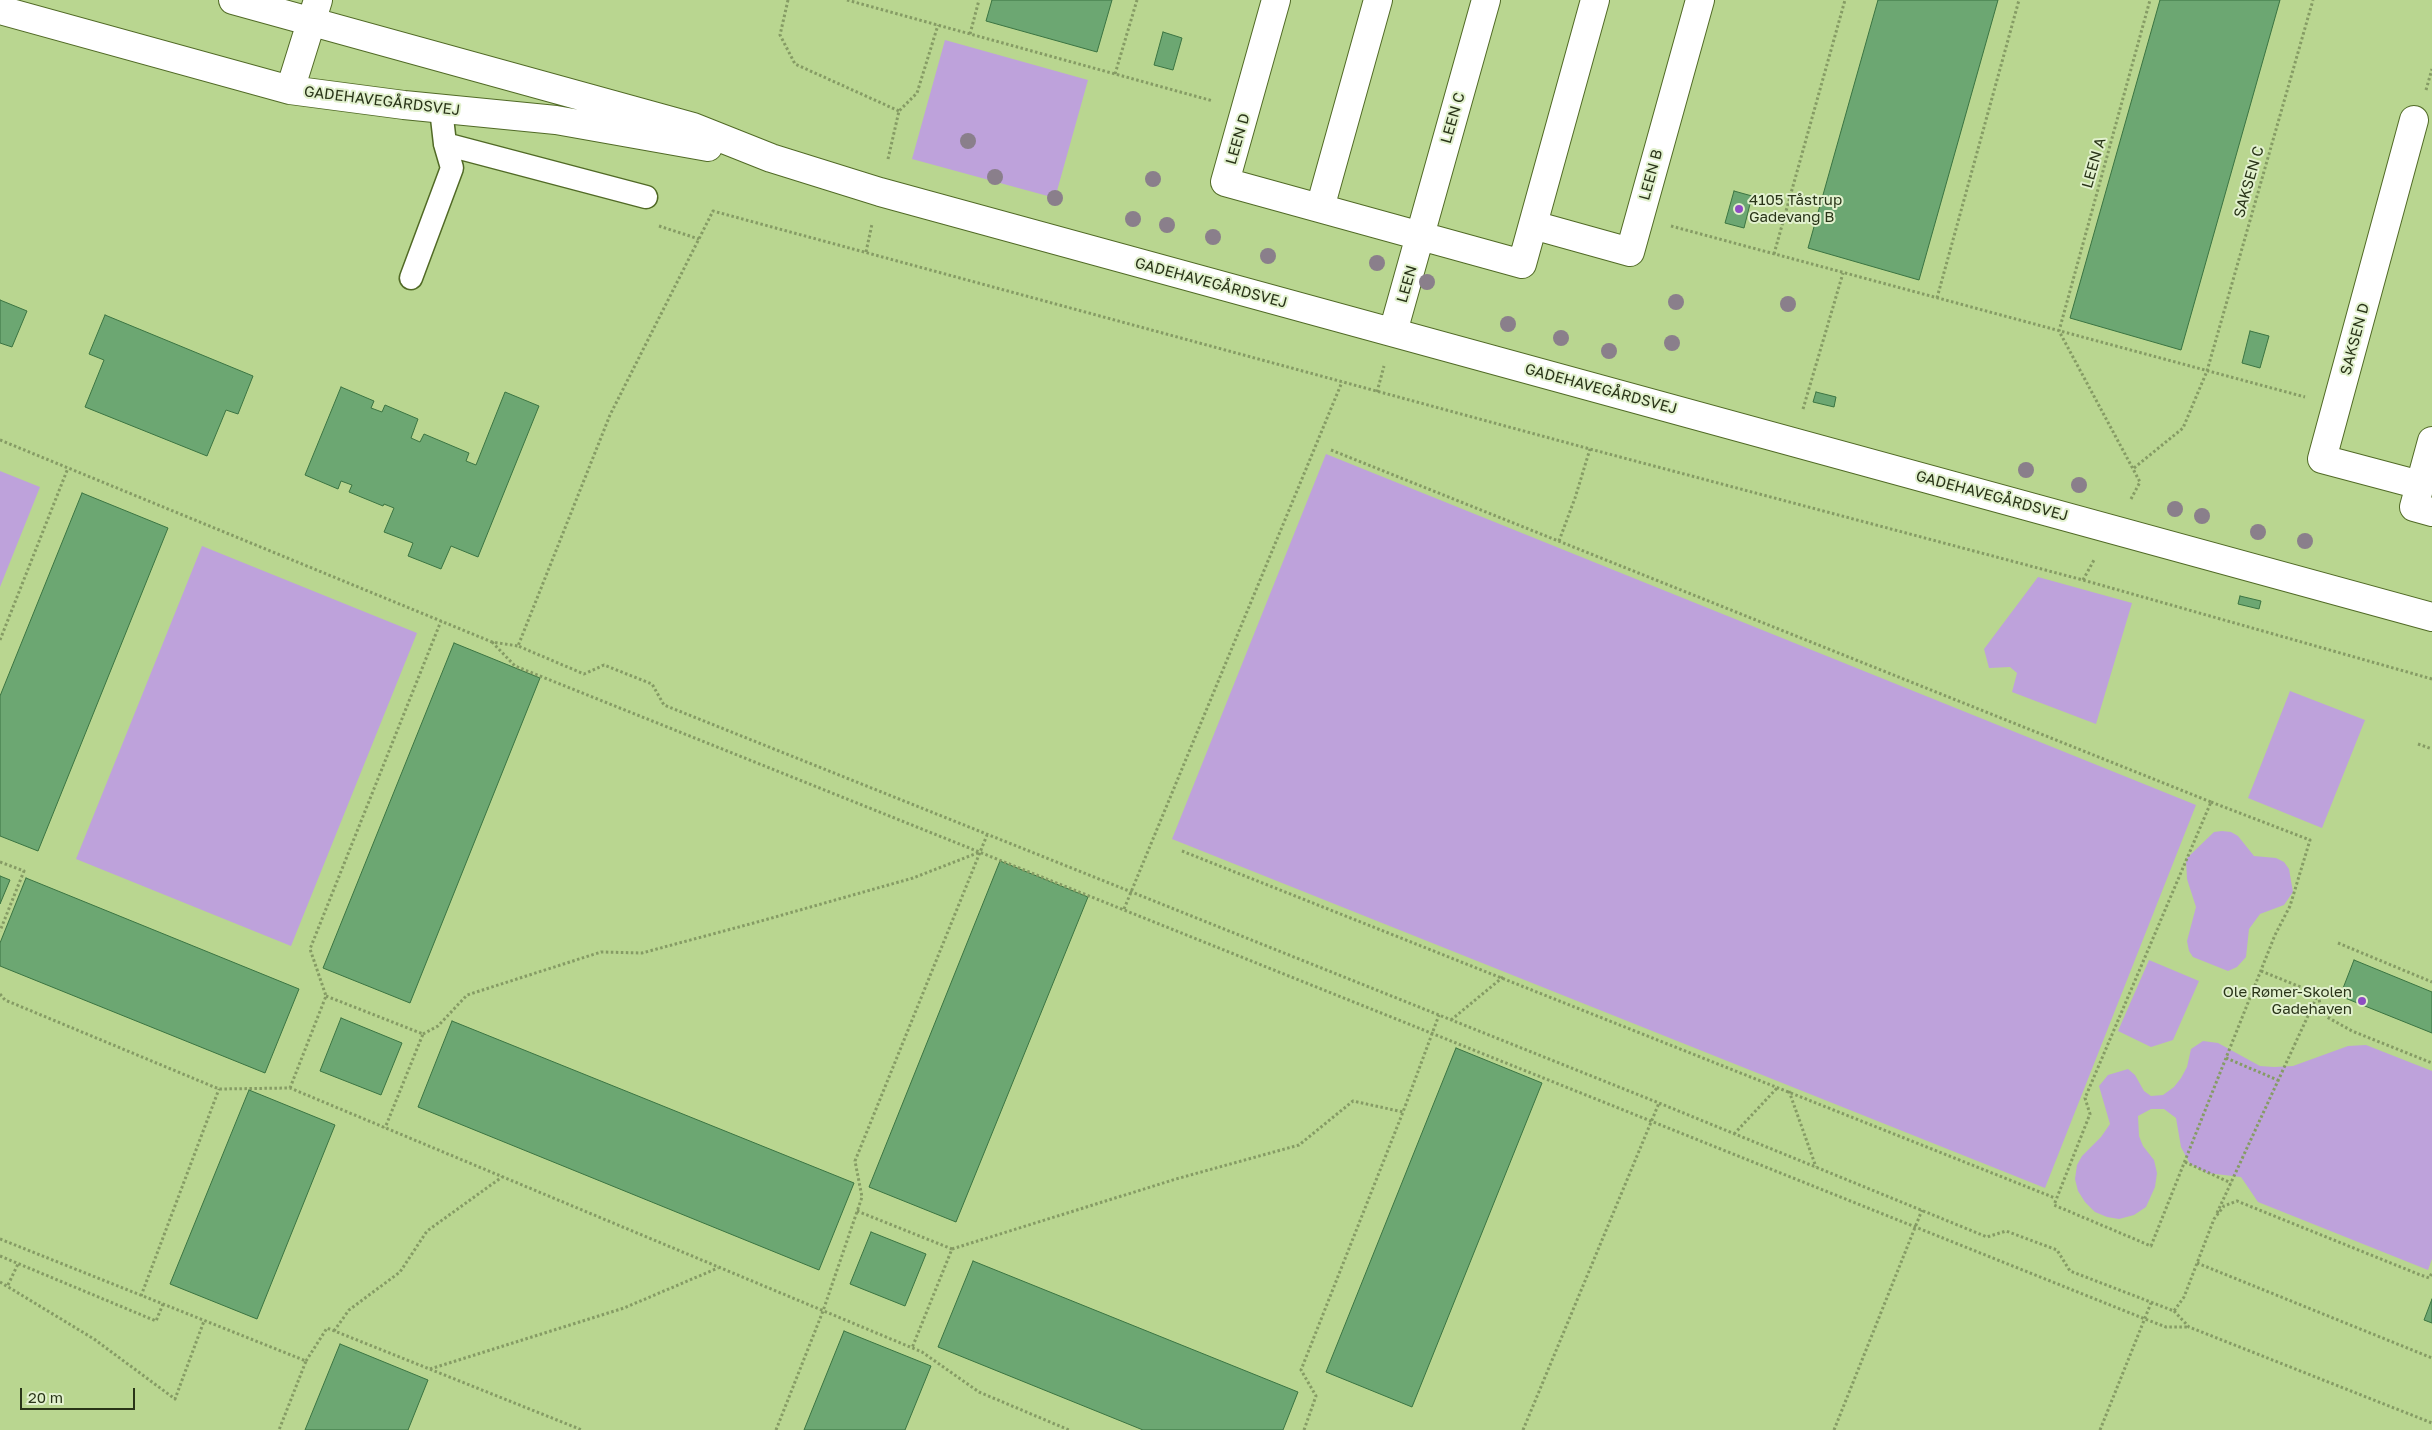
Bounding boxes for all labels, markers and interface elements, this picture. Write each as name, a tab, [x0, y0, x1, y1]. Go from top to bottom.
street label: GADEHAVEGÅRDSVEJ	[303, 82, 461, 120]
street label: LEEN C	[1437, 90, 1469, 146]
street label: LEEN D	[1222, 111, 1254, 167]
street label: LEEN A	[2078, 136, 2110, 190]
street label: SAKSEN C	[2230, 144, 2268, 220]
street label: LEEN B	[1636, 148, 1666, 202]
place label: 4105 Tåstrup Gadevang B	[1749, 191, 1842, 226]
marker: 4105 Tåstrup Gadevang B	[1733, 203, 1745, 215]
street label: GADEHAVEGÅRDSVEJ	[1133, 254, 1289, 312]
street label: LEEN	[1393, 263, 1421, 305]
street label: SAKSEN D	[2337, 301, 2373, 377]
street label: GADEHAVEGÅRDSVEJ	[1523, 360, 1679, 418]
street label: GADEHAVEGÅRDSVEJ	[1914, 467, 2070, 525]
place label: Ole Rømer-Skolen Gadehaven	[2223, 983, 2352, 1018]
marker: Ole Rømer-Skolen Gadehaven	[2356, 995, 2368, 1007]
scale bar	[22, 1378, 138, 1410]
text: 20 m	[28, 1388, 63, 1406]

